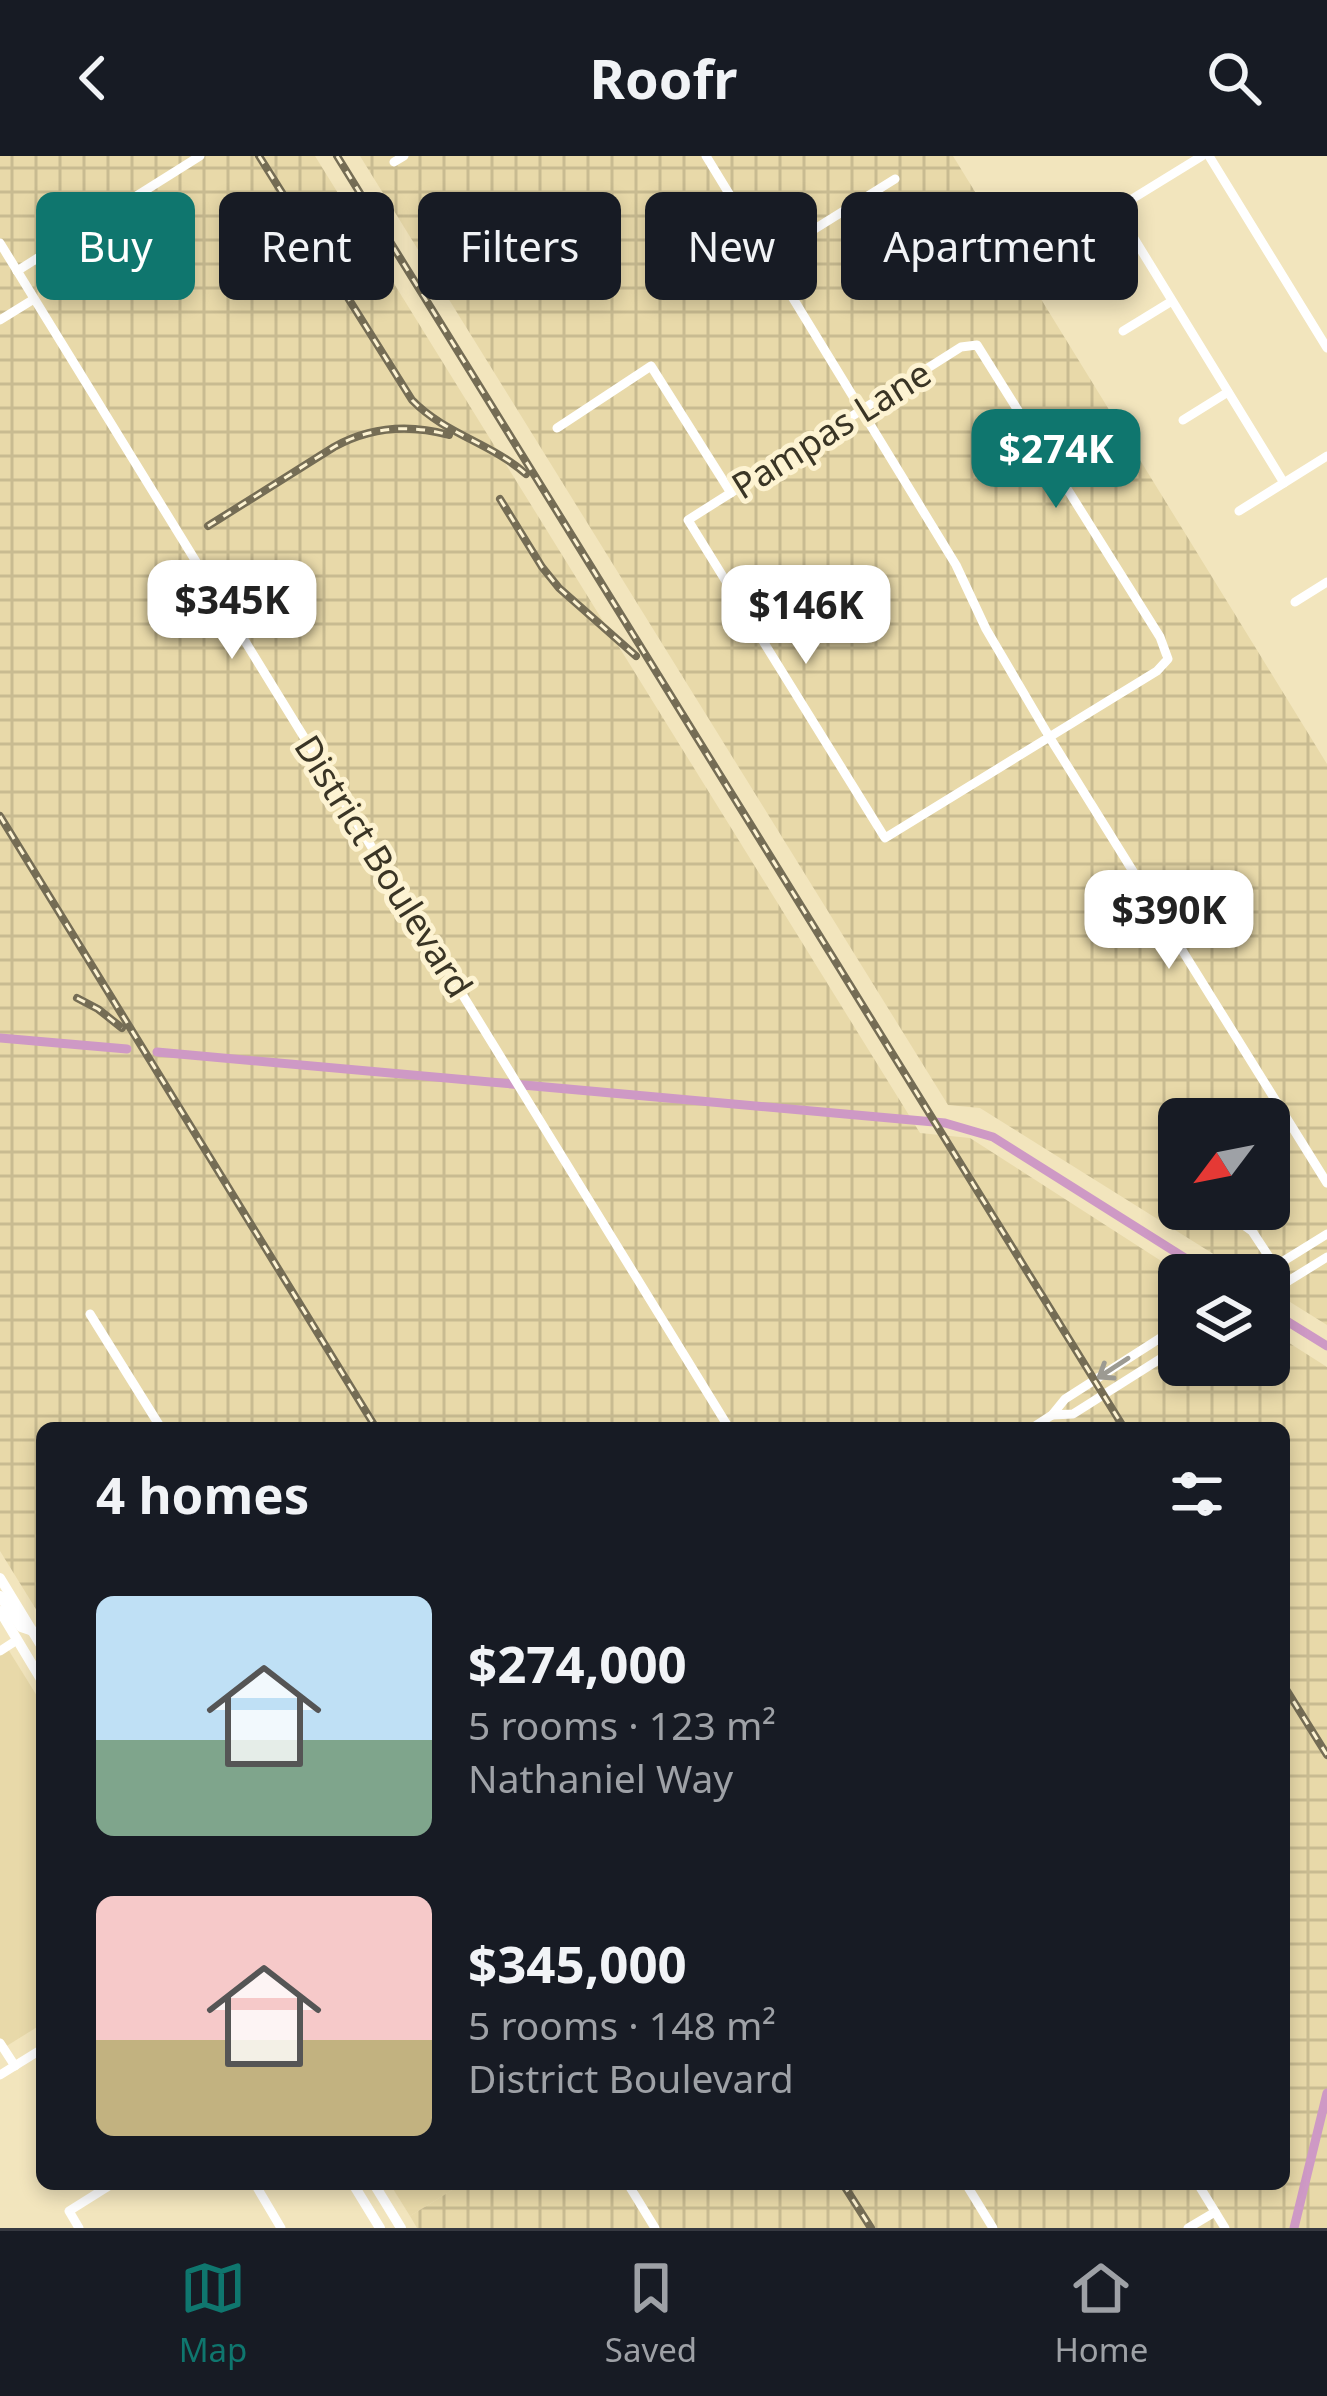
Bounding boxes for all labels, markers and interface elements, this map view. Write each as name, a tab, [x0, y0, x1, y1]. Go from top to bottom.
text: Roofr	[590, 41, 737, 115]
icon: back	[60, 45, 126, 111]
icon: search	[1201, 45, 1267, 111]
chip: Buy	[36, 192, 195, 300]
chip: Rent	[219, 192, 394, 300]
chip: Filters	[418, 192, 621, 300]
chip: New	[645, 192, 817, 300]
chip: Apartment	[841, 192, 1138, 300]
street label: Pampas Lane	[722, 348, 940, 510]
pin: $274K	[972, 409, 1140, 511]
text: $274K	[998, 421, 1114, 474]
pin: $345K	[148, 560, 316, 662]
pin: $146K	[722, 565, 890, 667]
text: $345K	[174, 572, 290, 625]
text: $146K	[748, 577, 864, 630]
street label: District Boulevard	[284, 726, 484, 1006]
pin: $390K	[1085, 870, 1253, 972]
text: $390K	[1111, 882, 1227, 935]
north arrow	[1158, 1098, 1290, 1230]
map controls	[1158, 1098, 1290, 1386]
button: layers	[1158, 1254, 1290, 1386]
one-way arrow	[1097, 1355, 1131, 1380]
text: 4 homes	[96, 1459, 309, 1529]
icon: filters	[1164, 1461, 1230, 1527]
text: $274,000	[468, 1628, 687, 1698]
icon: home	[192, 1644, 336, 1788]
text: 5 rooms · 123 m²	[468, 1698, 776, 1751]
text: Nathaniel Way	[468, 1751, 733, 1804]
text: $345,000	[468, 1928, 687, 1998]
icon: home	[192, 1944, 336, 2088]
text: 5 rooms · 148 m²	[468, 1998, 776, 2051]
text: District Boulevard	[468, 2051, 794, 2104]
tab: Map	[179, 2255, 247, 2372]
tab: Saved	[605, 2255, 697, 2372]
tab: Home	[1054, 2255, 1148, 2372]

